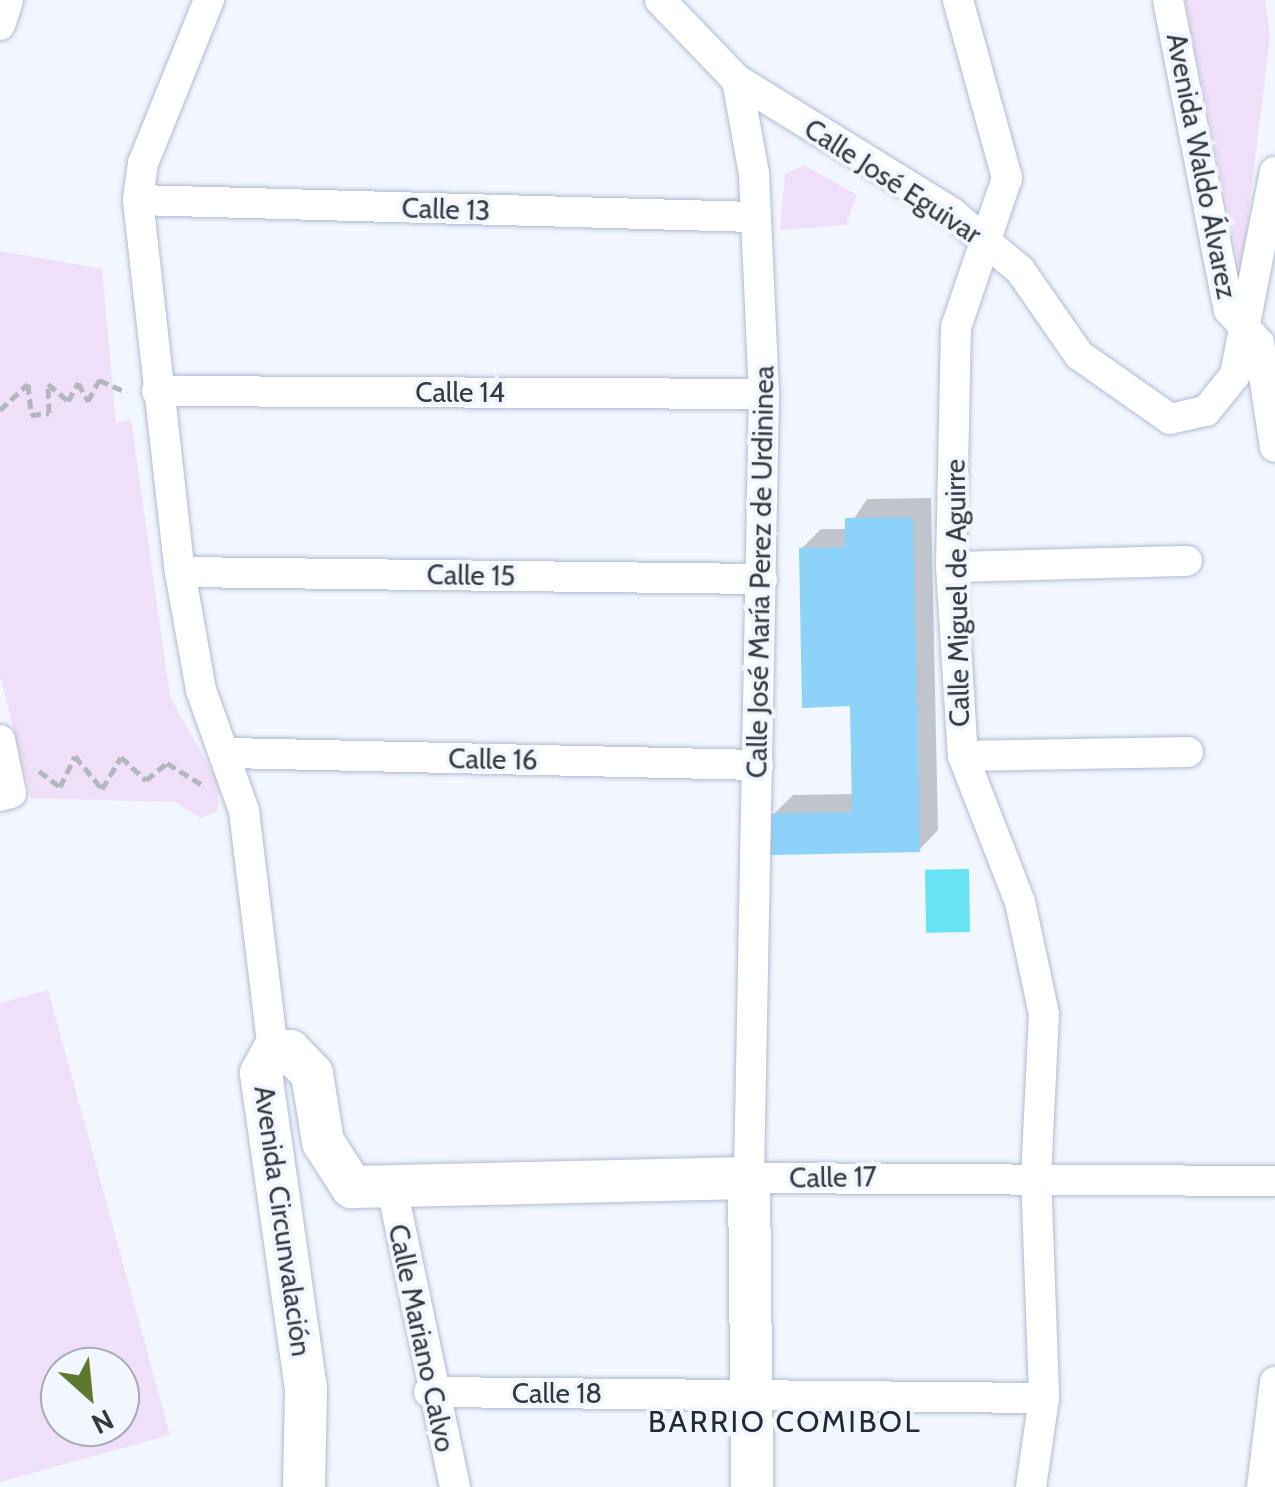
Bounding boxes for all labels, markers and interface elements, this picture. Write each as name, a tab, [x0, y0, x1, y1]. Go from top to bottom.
street label: Avenida Waldo Álvarez	[1160, 30, 1244, 302]
street label: Calle José Eguivar	[798, 111, 988, 251]
street label: Calle 13	[401, 191, 491, 227]
street label: Calle José María Perez de Urdininea	[740, 365, 780, 779]
street label: Calle 14	[415, 375, 505, 409]
street label: Calle Miguel de Aguirre	[938, 459, 976, 727]
street label: Calle 15	[426, 557, 516, 593]
street label: Calle 16	[448, 741, 538, 777]
street label: Avenida Circunvalación	[247, 1083, 319, 1359]
street label: Calle 17	[789, 1159, 877, 1195]
street label: Calle Mariano Calvo	[381, 1221, 463, 1455]
north arrow	[40, 1347, 140, 1447]
street label: Calle 18	[512, 1376, 602, 1410]
text: N	[86, 1402, 119, 1442]
district label: BARRIO COMIBOL	[648, 1404, 922, 1440]

